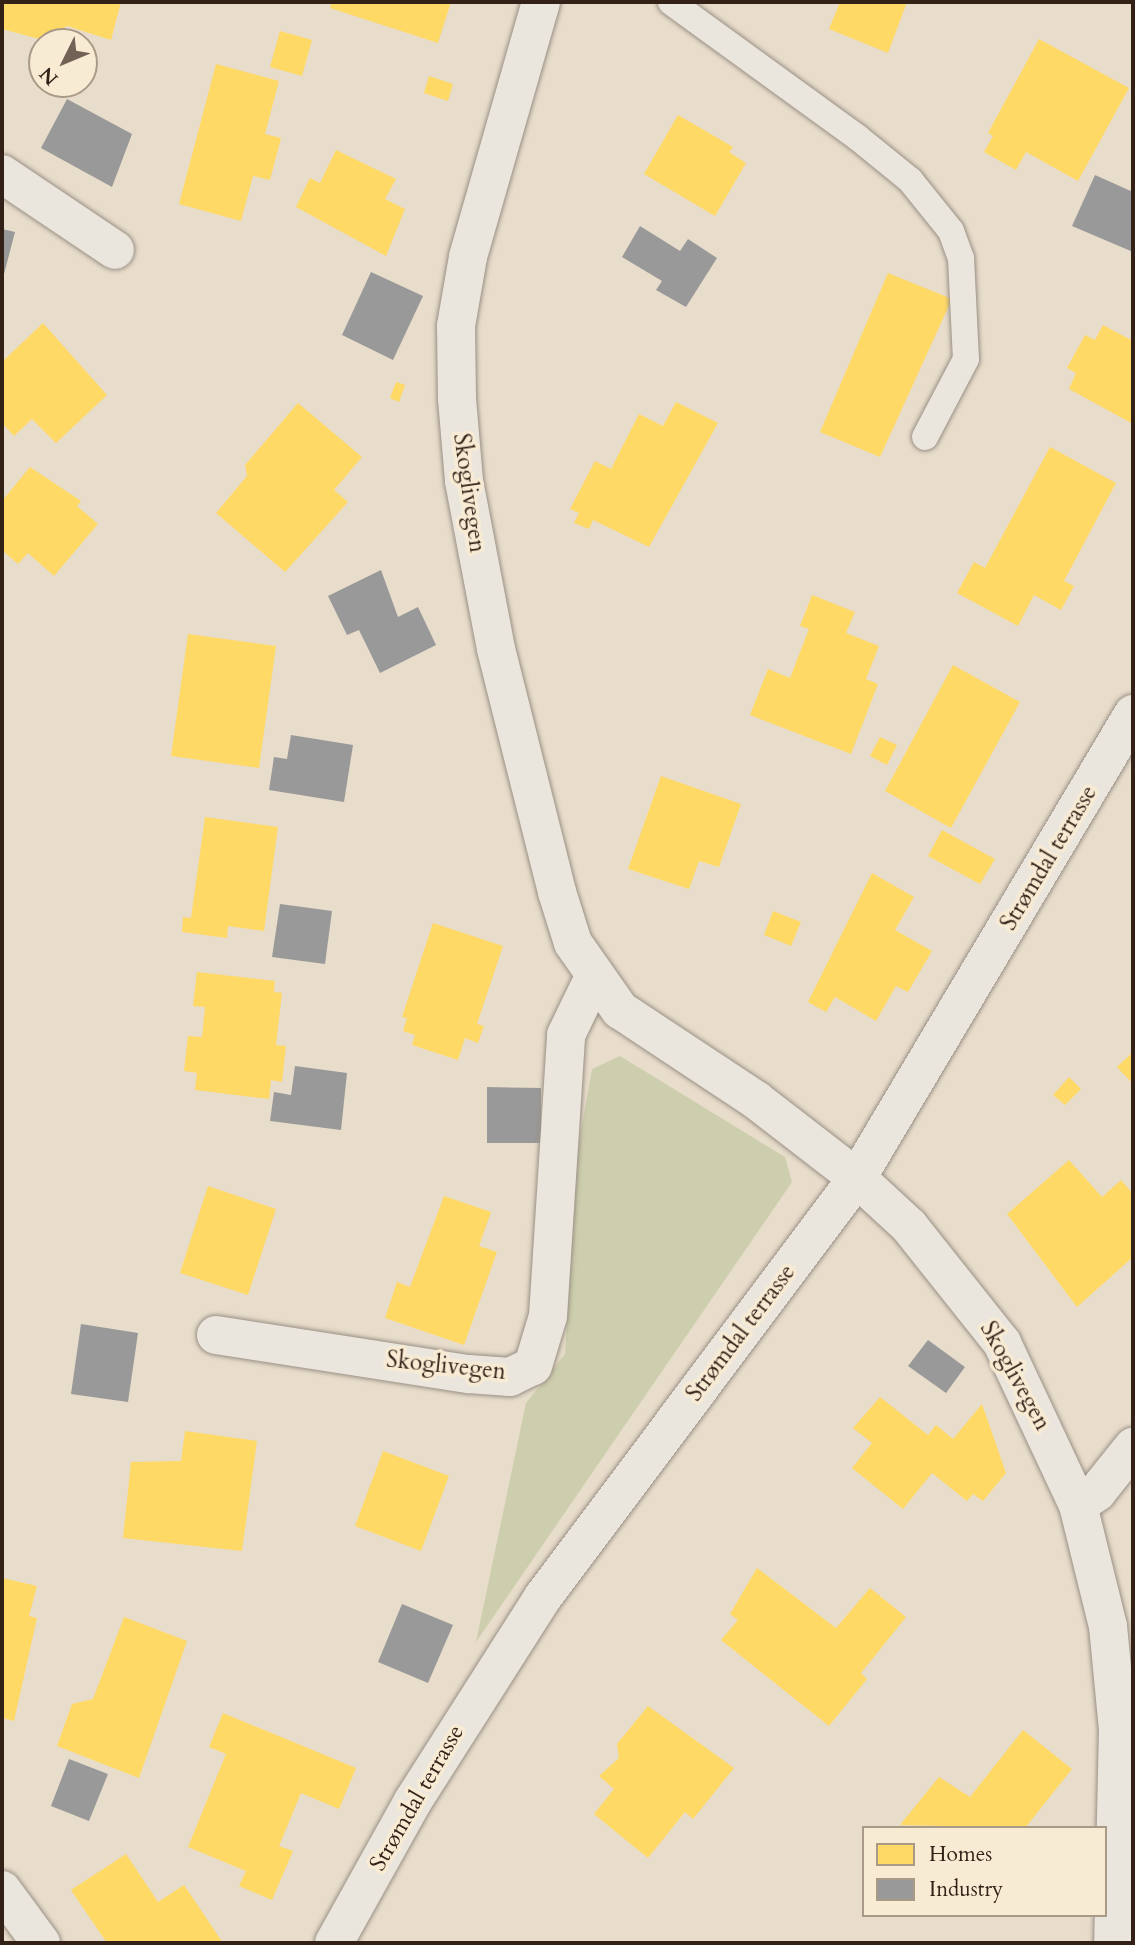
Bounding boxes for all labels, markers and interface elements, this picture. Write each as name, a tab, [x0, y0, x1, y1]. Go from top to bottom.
north arrow	[28, 28, 98, 98]
text: N	[34, 61, 64, 91]
street label: Skoglivegen	[447, 432, 491, 554]
street label: Strømdal terrasse	[995, 781, 1103, 935]
street label: Strømdal terrasse	[681, 1259, 801, 1407]
street label: Skoglivegen	[974, 1317, 1056, 1435]
street label: Skoglivegen	[385, 1346, 507, 1386]
street label: Strømdal terrasse	[364, 1720, 470, 1876]
legend	[862, 1826, 1107, 1917]
text: Homes	[929, 1840, 992, 1869]
text: Industry	[929, 1875, 1003, 1904]

